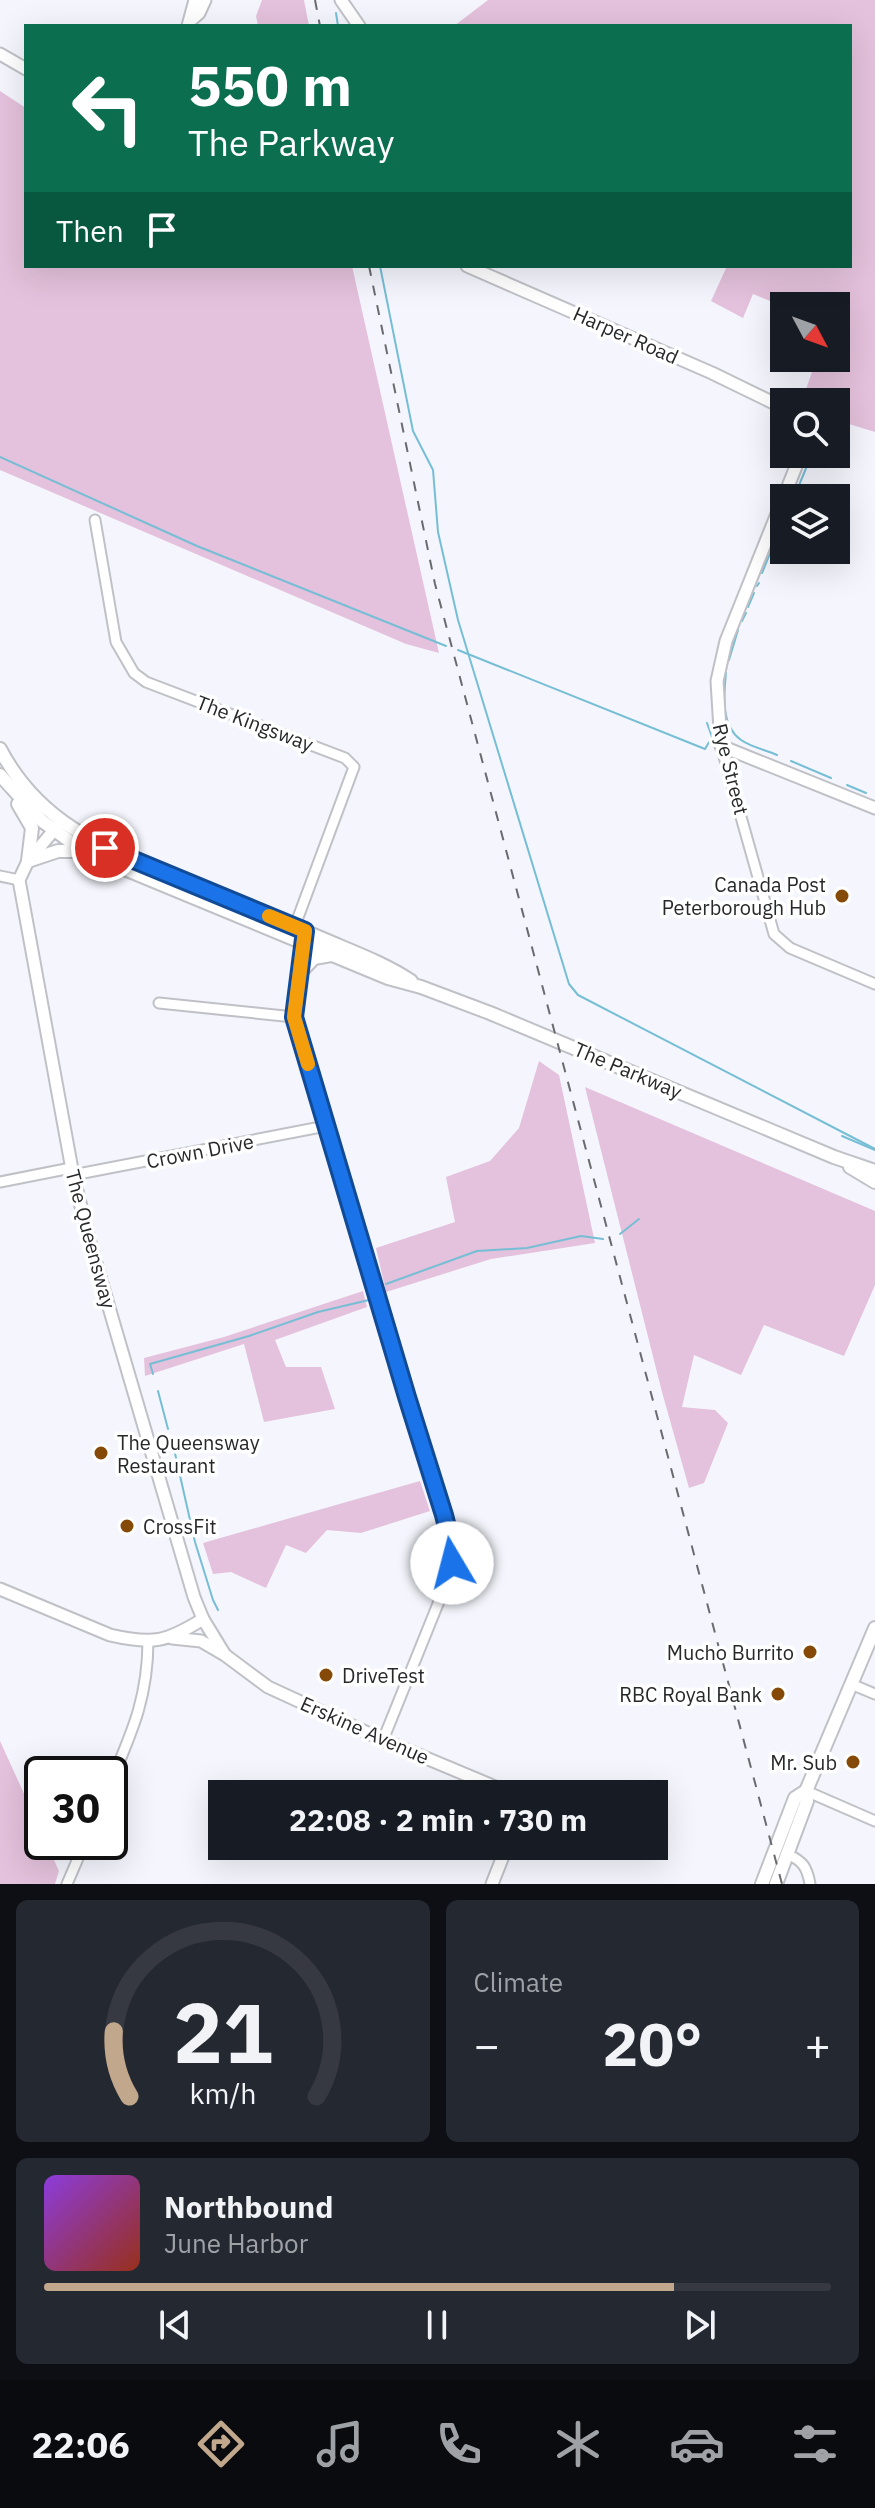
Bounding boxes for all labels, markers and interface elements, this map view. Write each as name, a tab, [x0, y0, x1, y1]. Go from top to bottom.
text: 550 m	[188, 49, 352, 121]
icon: left	[56, 56, 160, 160]
text: The Parkway	[188, 119, 395, 166]
icon: arrive	[140, 208, 184, 252]
text: Then	[56, 211, 124, 250]
north arrow	[770, 292, 850, 372]
map controls	[770, 292, 850, 564]
street label: Harper Road	[569, 300, 683, 370]
button: search	[770, 388, 850, 468]
button: layers	[770, 484, 850, 564]
street label: The Kingsway	[193, 688, 317, 758]
street label: Rye Street	[707, 721, 755, 817]
pin	[71, 814, 139, 882]
icon: arrive	[83, 826, 127, 870]
place label: Canada Post Peterborough Hub	[662, 871, 826, 921]
marker: Canada Post Peterborough Hub	[833, 887, 851, 905]
street label: The Parkway	[570, 1035, 686, 1105]
street label: Crown Drive	[144, 1127, 256, 1175]
street label: The Queensway	[60, 1167, 123, 1311]
place label: The Queensway Restaurant	[117, 1429, 260, 1479]
marker: The Queensway Restaurant	[92, 1444, 110, 1462]
place label: CrossFit	[143, 1513, 216, 1540]
marker: CrossFit	[118, 1517, 136, 1535]
position arrow	[410, 1521, 494, 1605]
place label: Mucho Burrito	[667, 1639, 794, 1666]
marker: Mucho Burrito	[801, 1643, 819, 1661]
place label: DriveTest	[342, 1662, 425, 1689]
marker: DriveTest	[317, 1666, 335, 1684]
place label: RBC Royal Bank	[619, 1681, 762, 1708]
marker: RBC Royal Bank	[769, 1685, 787, 1703]
street label: Erskine Avenue	[296, 1690, 434, 1770]
place label: Mr. Sub	[770, 1749, 837, 1776]
marker: Mr. Sub	[844, 1753, 862, 1771]
speed limit sign: 30	[24, 1756, 128, 1860]
text: 22:08 · 2 min · 730 m	[289, 1800, 587, 1839]
text: Climate	[474, 1965, 563, 1999]
text: 21	[173, 1978, 273, 2086]
text: 20°	[602, 2004, 702, 2083]
text: −	[474, 2016, 500, 2073]
text: +	[805, 2016, 831, 2073]
text: km/h	[189, 2075, 256, 2112]
text: Northbound	[164, 2187, 333, 2226]
text: June Harbor	[164, 2226, 308, 2260]
icon: previous	[153, 2303, 197, 2347]
icon: pause	[415, 2303, 459, 2347]
icon: next	[678, 2303, 722, 2347]
icon: directions	[193, 2416, 249, 2472]
icon: music	[312, 2416, 368, 2472]
icon: phone	[431, 2416, 487, 2472]
icon: climate	[550, 2416, 606, 2472]
icon: car	[669, 2416, 725, 2472]
icon: filters	[787, 2416, 843, 2472]
text: 22:06	[31, 2421, 130, 2468]

